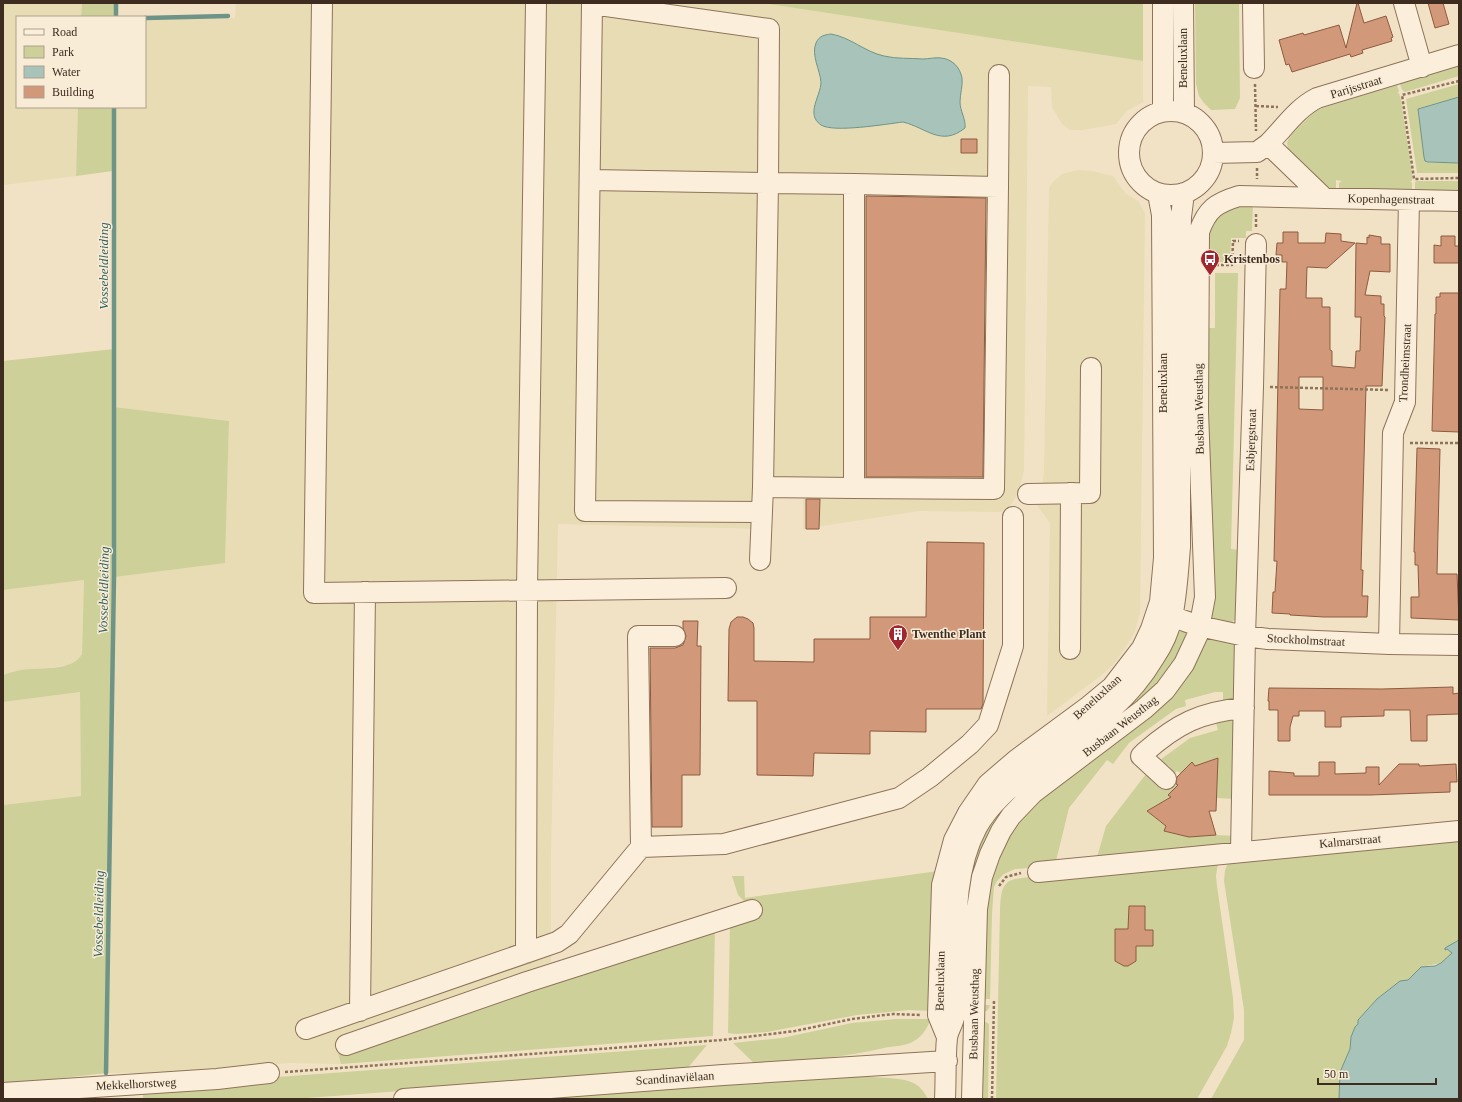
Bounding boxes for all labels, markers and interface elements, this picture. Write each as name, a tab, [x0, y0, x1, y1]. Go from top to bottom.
legend	[16, 16, 146, 108]
text: Road	[52, 25, 77, 39]
street label: Beneluxlaan	[1176, 28, 1190, 88]
text: Park	[52, 45, 74, 59]
text: Water	[52, 65, 80, 79]
street label: Parijsstraat	[1328, 72, 1384, 101]
text: Building	[52, 85, 94, 99]
street label: Kopenhagenstraat	[1348, 191, 1435, 207]
water label: Vossebeldleiding	[96, 222, 111, 310]
bus stop icon: Kristenbos	[1199, 248, 1221, 276]
place label: Kristenbos	[1224, 252, 1280, 266]
street label: Trondheimstraat	[1396, 323, 1414, 403]
street label: Beneluxlaan	[1156, 353, 1170, 413]
street label: Busbaan Weusthag	[1191, 363, 1207, 455]
street label: Esbjergstraat	[1243, 408, 1259, 471]
water label: Vossebeldleiding	[95, 546, 112, 634]
building icon: Twenthe Plant	[887, 623, 909, 651]
place label: Twenthe Plant	[912, 627, 986, 641]
street label: Stockholmstraat	[1267, 631, 1346, 649]
street label: Beneluxlaan	[1070, 672, 1124, 722]
street label: Busbaan Weusthag	[1080, 692, 1160, 760]
street label: Kalmarstraat	[1319, 831, 1382, 851]
water label: Vossebeldleiding	[90, 870, 107, 958]
street label: Beneluxlaan	[932, 951, 948, 1011]
street label: Busbaan Weusthag	[966, 968, 982, 1060]
scale bar	[1318, 1060, 1436, 1086]
text: 50 m	[1324, 1067, 1349, 1081]
street label: Scandinaviëlaan	[635, 1068, 715, 1088]
street label: Mekkelhorstweg	[95, 1075, 177, 1093]

